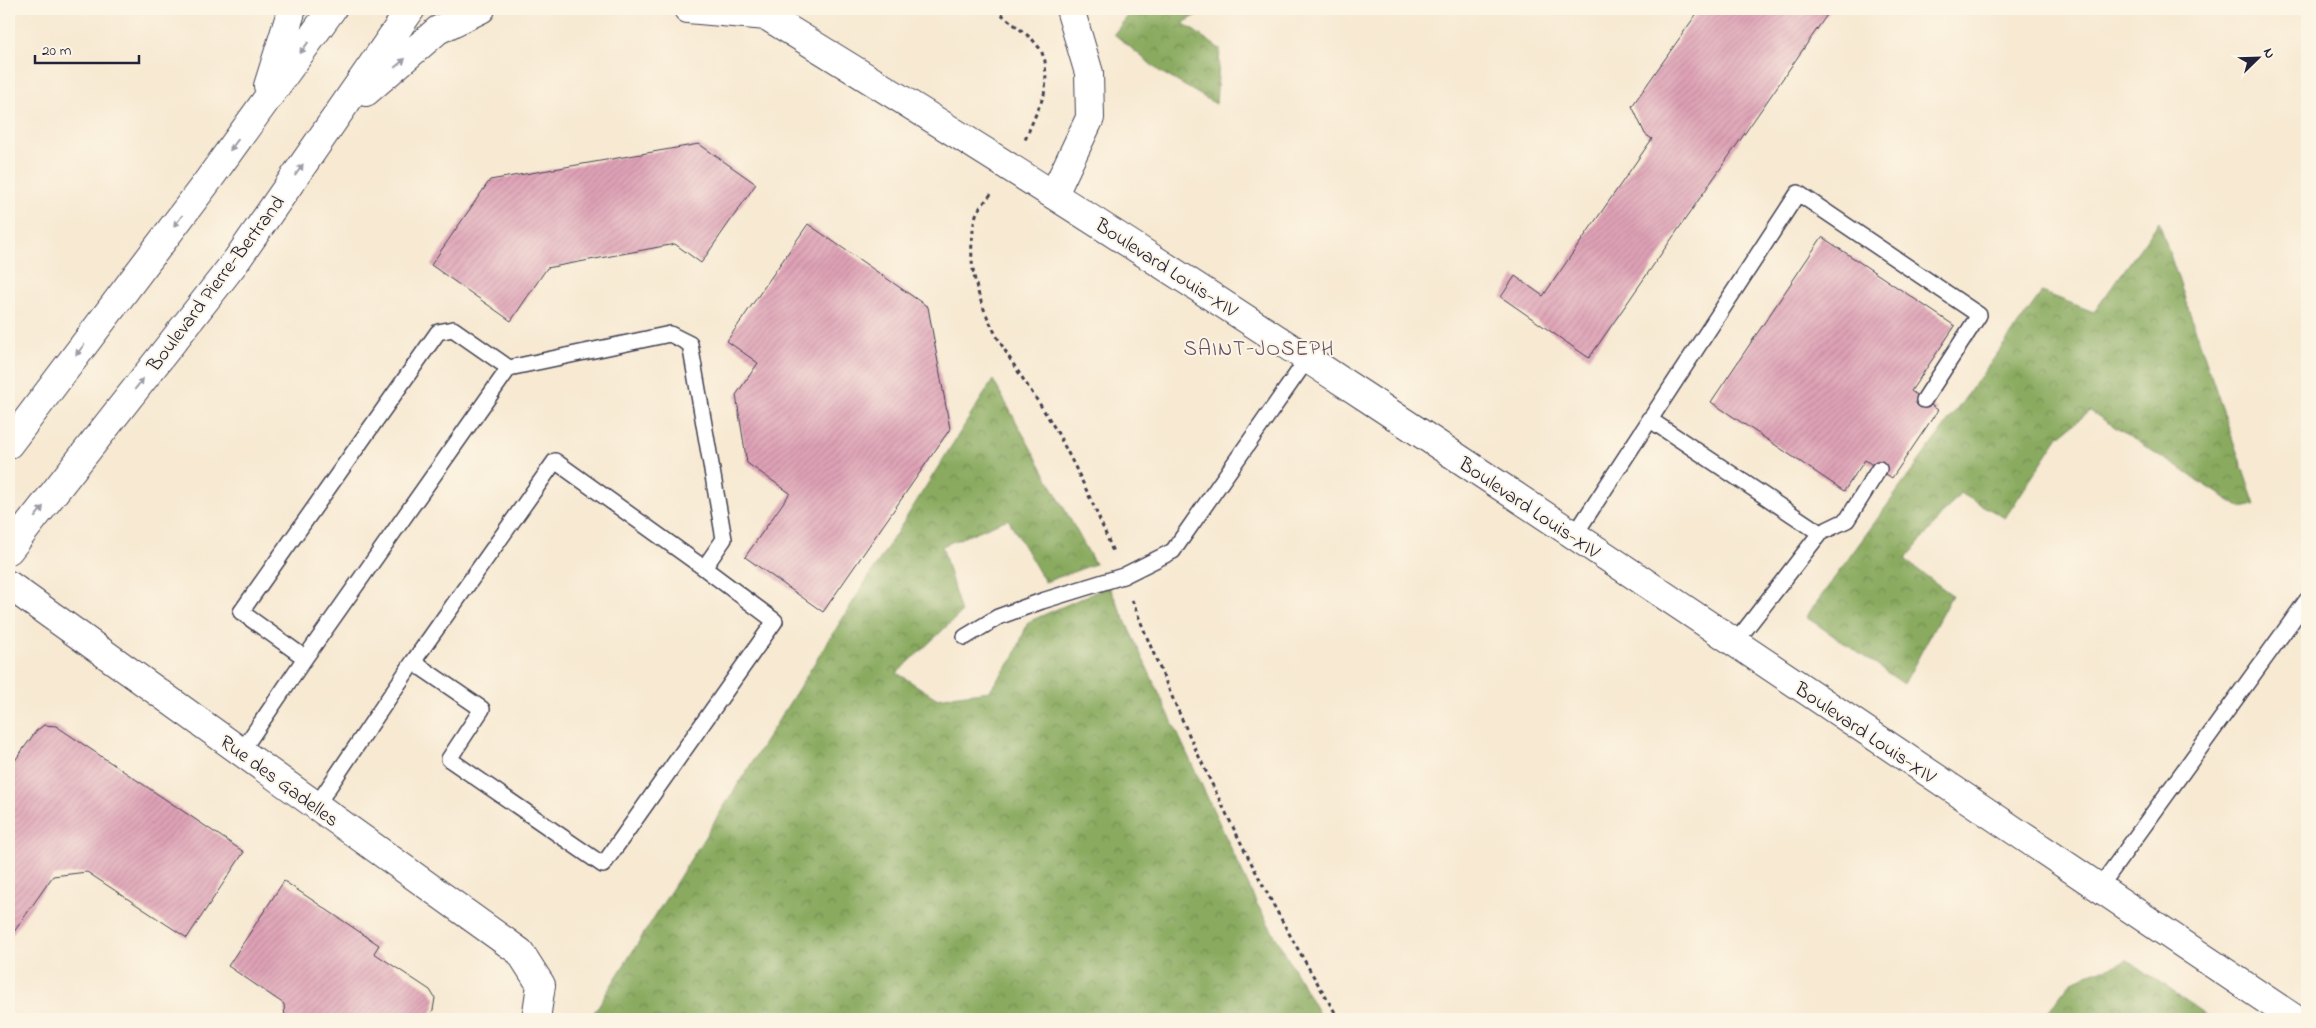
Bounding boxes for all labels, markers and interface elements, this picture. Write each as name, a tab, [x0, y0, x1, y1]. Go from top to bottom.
scale bar	[35, 32, 139, 64]
north arrow	[2234, 32, 2284, 82]
text: 20 m	[42, 40, 72, 62]
one-way arrow	[299, 41, 309, 55]
text: N	[2257, 45, 2280, 62]
one-way arrow	[393, 57, 405, 69]
one-way arrow	[229, 138, 239, 152]
one-way arrow	[294, 163, 304, 177]
street label: Boulevard Pierre-Bertrand	[140, 190, 293, 379]
street label: Boulevard Louis-XIV	[1088, 212, 1243, 326]
one-way arrow	[173, 214, 183, 228]
district label: SAINT-JOSEPH	[1184, 335, 1334, 365]
one-way arrow	[74, 343, 85, 356]
one-way arrow	[134, 378, 145, 391]
street label: Boulevard Louis-XIV	[1451, 450, 1605, 567]
one-way arrow	[33, 506, 44, 519]
street label: Boulevard Louis-XIV	[1787, 675, 1941, 792]
street label: Rue des Gadelles	[213, 729, 344, 835]

